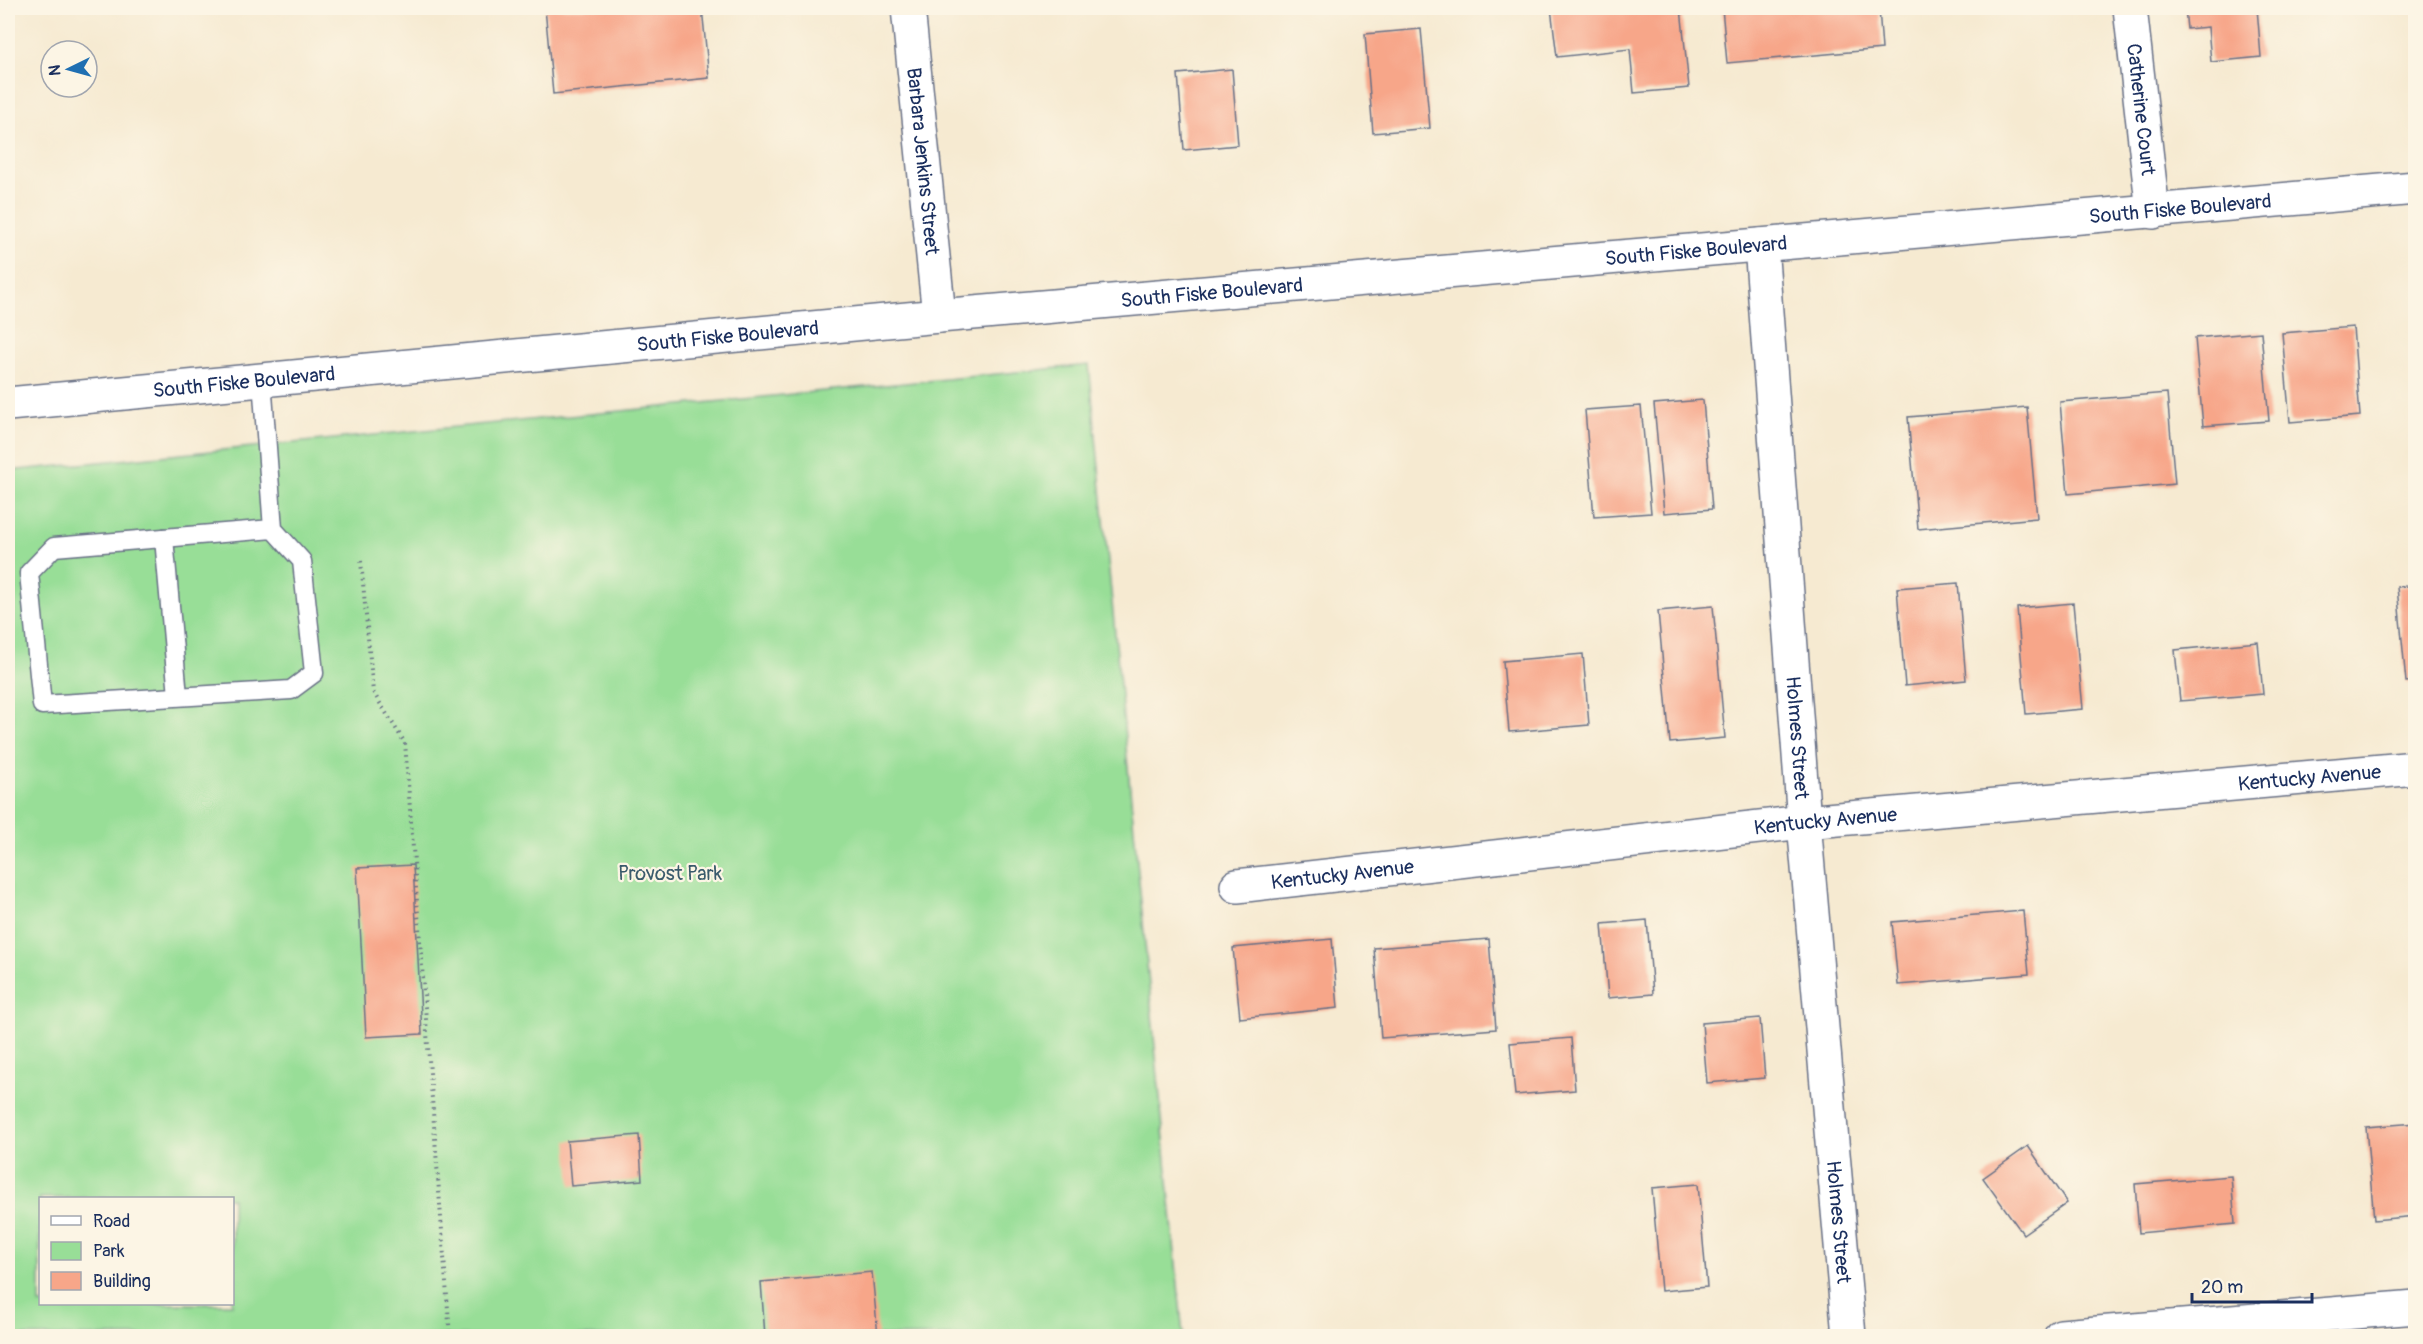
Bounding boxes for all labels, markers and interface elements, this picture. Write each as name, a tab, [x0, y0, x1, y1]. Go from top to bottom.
north arrow	[39, 39, 99, 99]
street label: Catherine Court	[2122, 42, 2161, 178]
text: N	[45, 64, 65, 76]
street label: Barbara Jenkins Street	[902, 66, 945, 257]
street label: South Fiske Boulevard	[2088, 188, 2272, 229]
street label: South Fiske Boulevard	[1604, 230, 1788, 271]
street label: South Fiske Boulevard	[1120, 272, 1304, 313]
street label: South Fiske Boulevard	[635, 315, 820, 357]
street label: South Fiske Boulevard	[152, 361, 336, 403]
street label: Holmes Street	[1781, 675, 1815, 801]
street label: Kentucky Avenue	[2237, 759, 2382, 796]
street label: Kentucky Avenue	[1752, 801, 1898, 840]
street label: Kentucky Avenue	[1270, 854, 1415, 895]
park label: Provost Park	[618, 861, 723, 886]
street label: Holmes Street	[1821, 1159, 1857, 1285]
legend	[39, 1197, 234, 1305]
text: Road	[93, 1210, 130, 1233]
text: Park	[93, 1240, 125, 1263]
scale bar	[2192, 1266, 2312, 1304]
text: Building	[93, 1270, 151, 1293]
text: 20 m	[2201, 1276, 2243, 1299]

